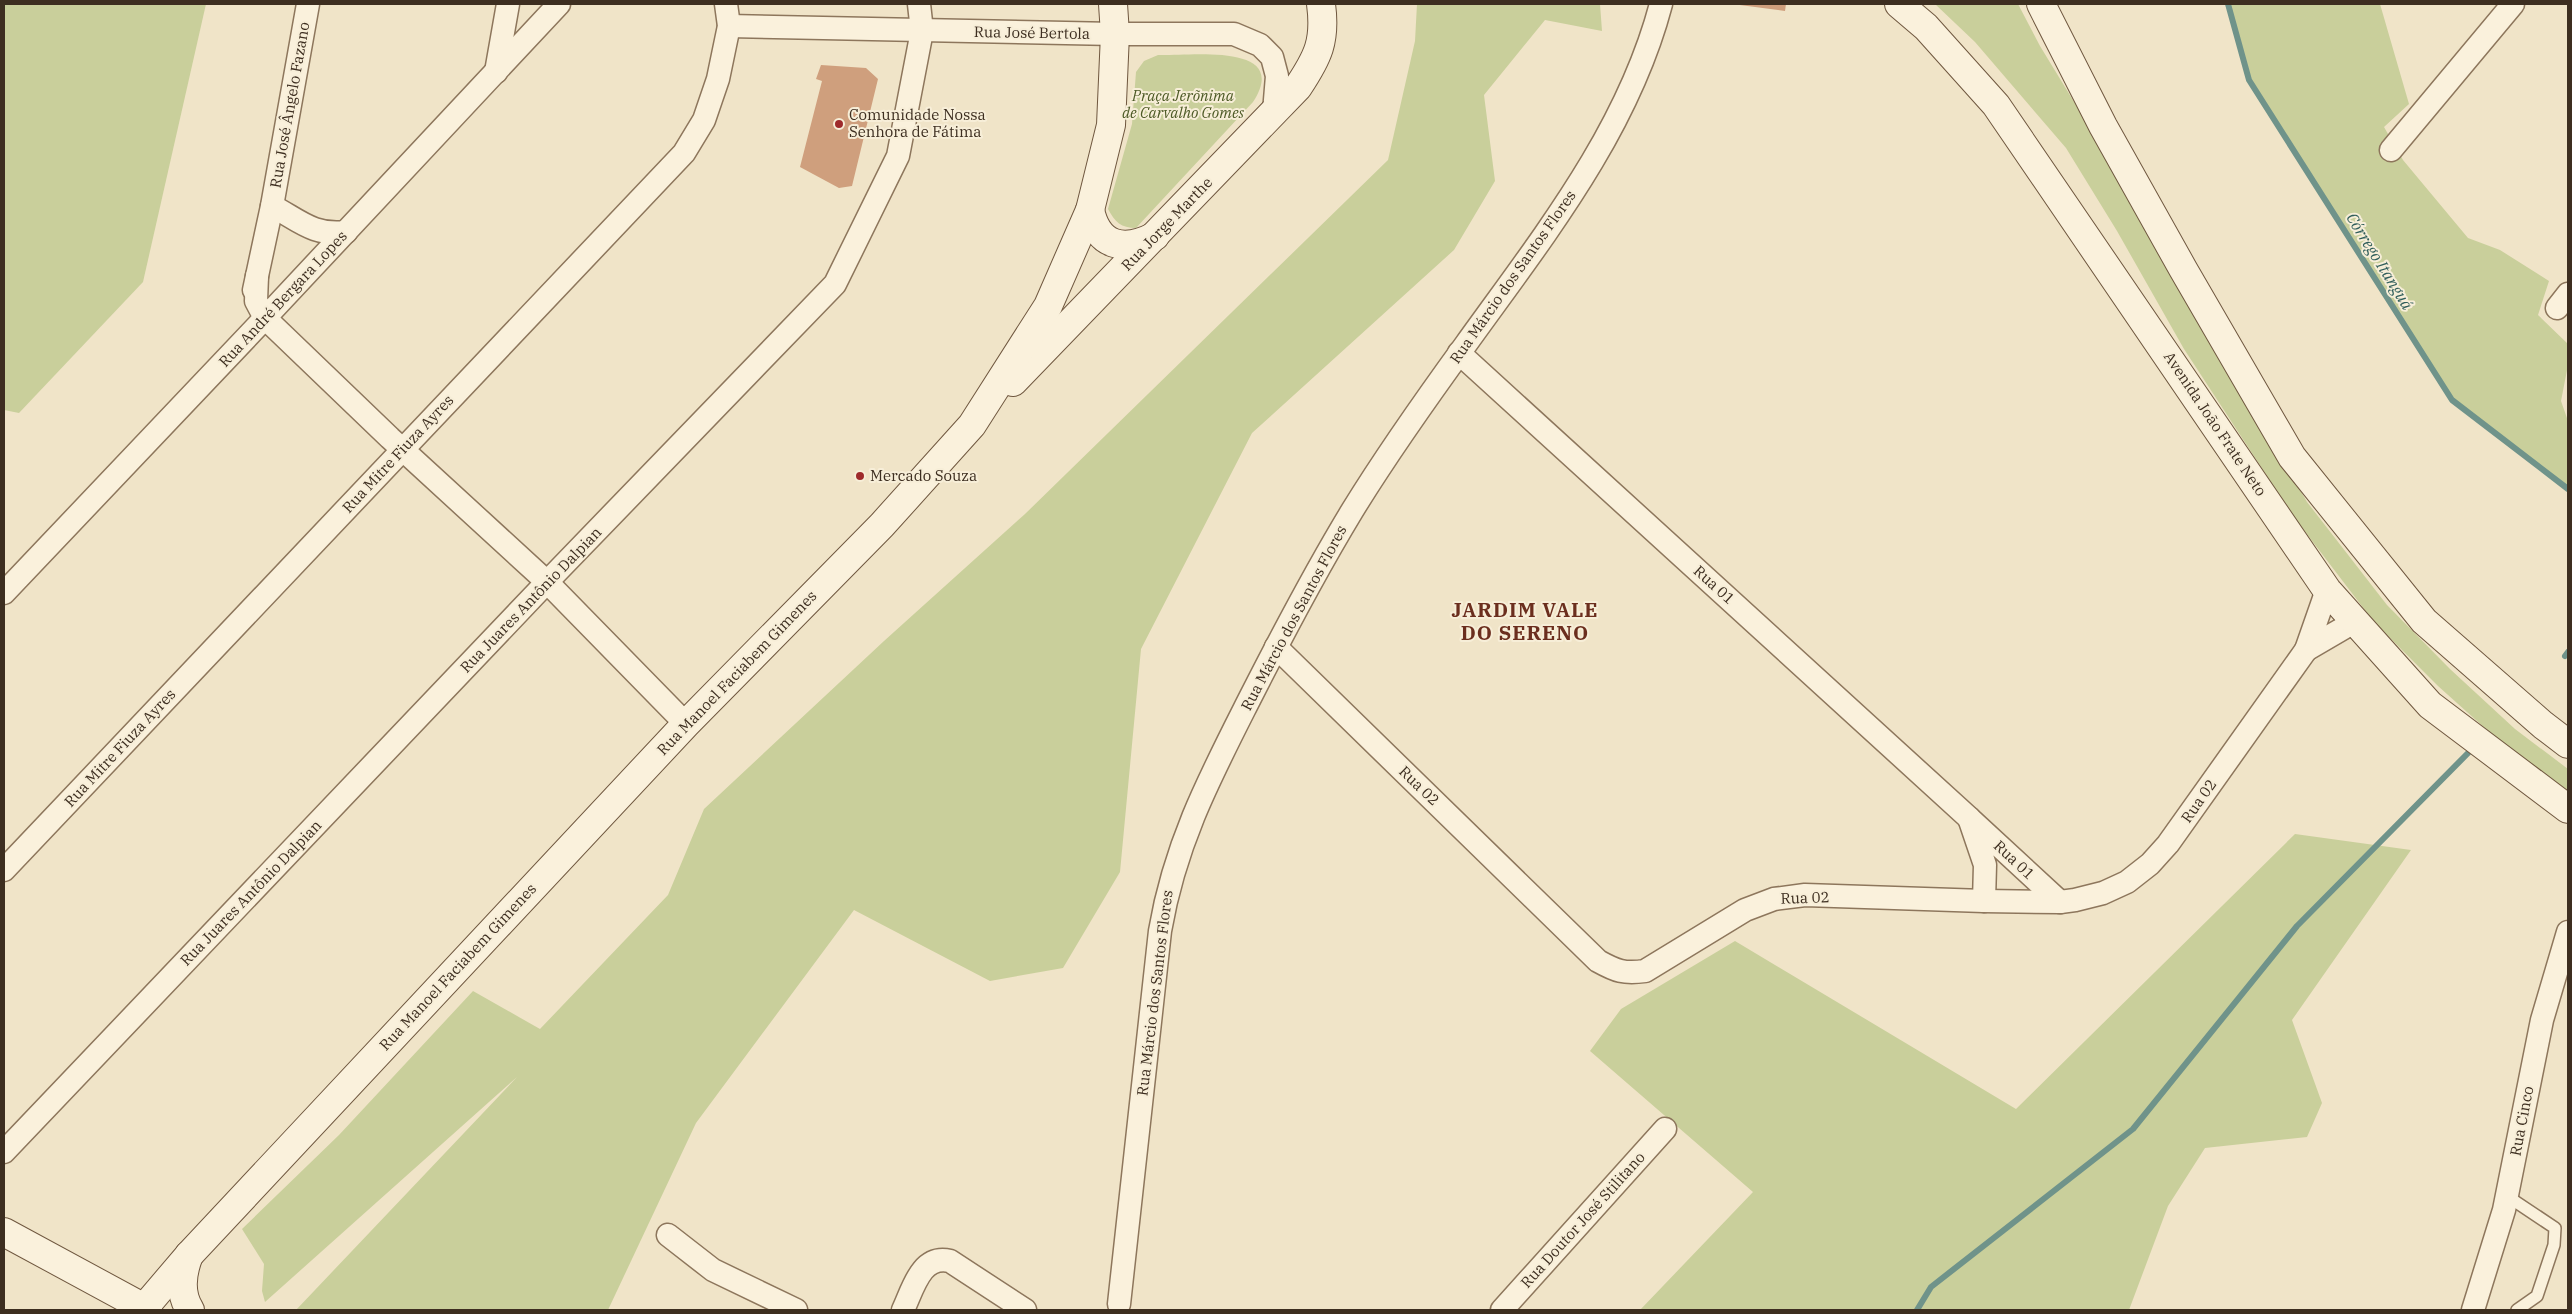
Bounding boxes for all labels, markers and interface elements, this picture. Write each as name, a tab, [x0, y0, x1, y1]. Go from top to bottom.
street label: Rua José Ângelo Fazano	[266, 20, 313, 189]
street label: Rua José Bertola	[974, 22, 1090, 43]
park label: Praça Jerõnima de Carvalho Gomes	[1122, 86, 1245, 122]
place label: Comunidade Nossa Senhora de Fátima	[849, 105, 986, 141]
marker: Comunidade Nossa Senhora de Fátima	[833, 118, 845, 130]
street label: Rua Jorge Marthe	[1117, 173, 1216, 275]
street label: Rua Márcio dos Santos Flores	[1445, 186, 1580, 367]
water label: Córrego Itanguá	[2342, 209, 2418, 313]
street label: Rua André Bergara Lopes	[214, 227, 351, 371]
street label: Avenida João Frate Neto	[2160, 348, 2271, 500]
street label: Rua Mitre Fiuza Ayres	[338, 391, 457, 517]
place label: Mercado Souza	[870, 466, 977, 485]
marker: Mercado Souza	[854, 470, 866, 482]
street label: Rua Juares Antônio Dalpian	[456, 522, 606, 677]
street label: Rua Márcio dos Santos Flores	[1237, 522, 1351, 714]
street label: Rua 01	[1690, 561, 1739, 608]
street label: Rua Manoel Faciabem Gimenes	[653, 586, 820, 759]
district label: JARDIM VALE DO SERENO	[1452, 596, 1598, 646]
street label: Rua Mitre Fiuza Ayres	[60, 685, 179, 811]
street label: Rua 02	[1395, 762, 1444, 809]
street label: Rua 02	[2177, 775, 2220, 826]
street label: Rua Juares Antônio Dalpian	[176, 815, 326, 970]
street label: Rua 01	[1990, 836, 2039, 883]
street label: Rua Manoel Faciabem Gimenes	[375, 879, 540, 1054]
street label: Rua 02	[1780, 887, 1830, 908]
street label: Rua Márcio dos Santos Flores	[1132, 889, 1177, 1097]
street label: Rua Cinco	[2505, 1084, 2538, 1158]
street label: Rua Doutor José Stilitano	[1516, 1148, 1649, 1292]

